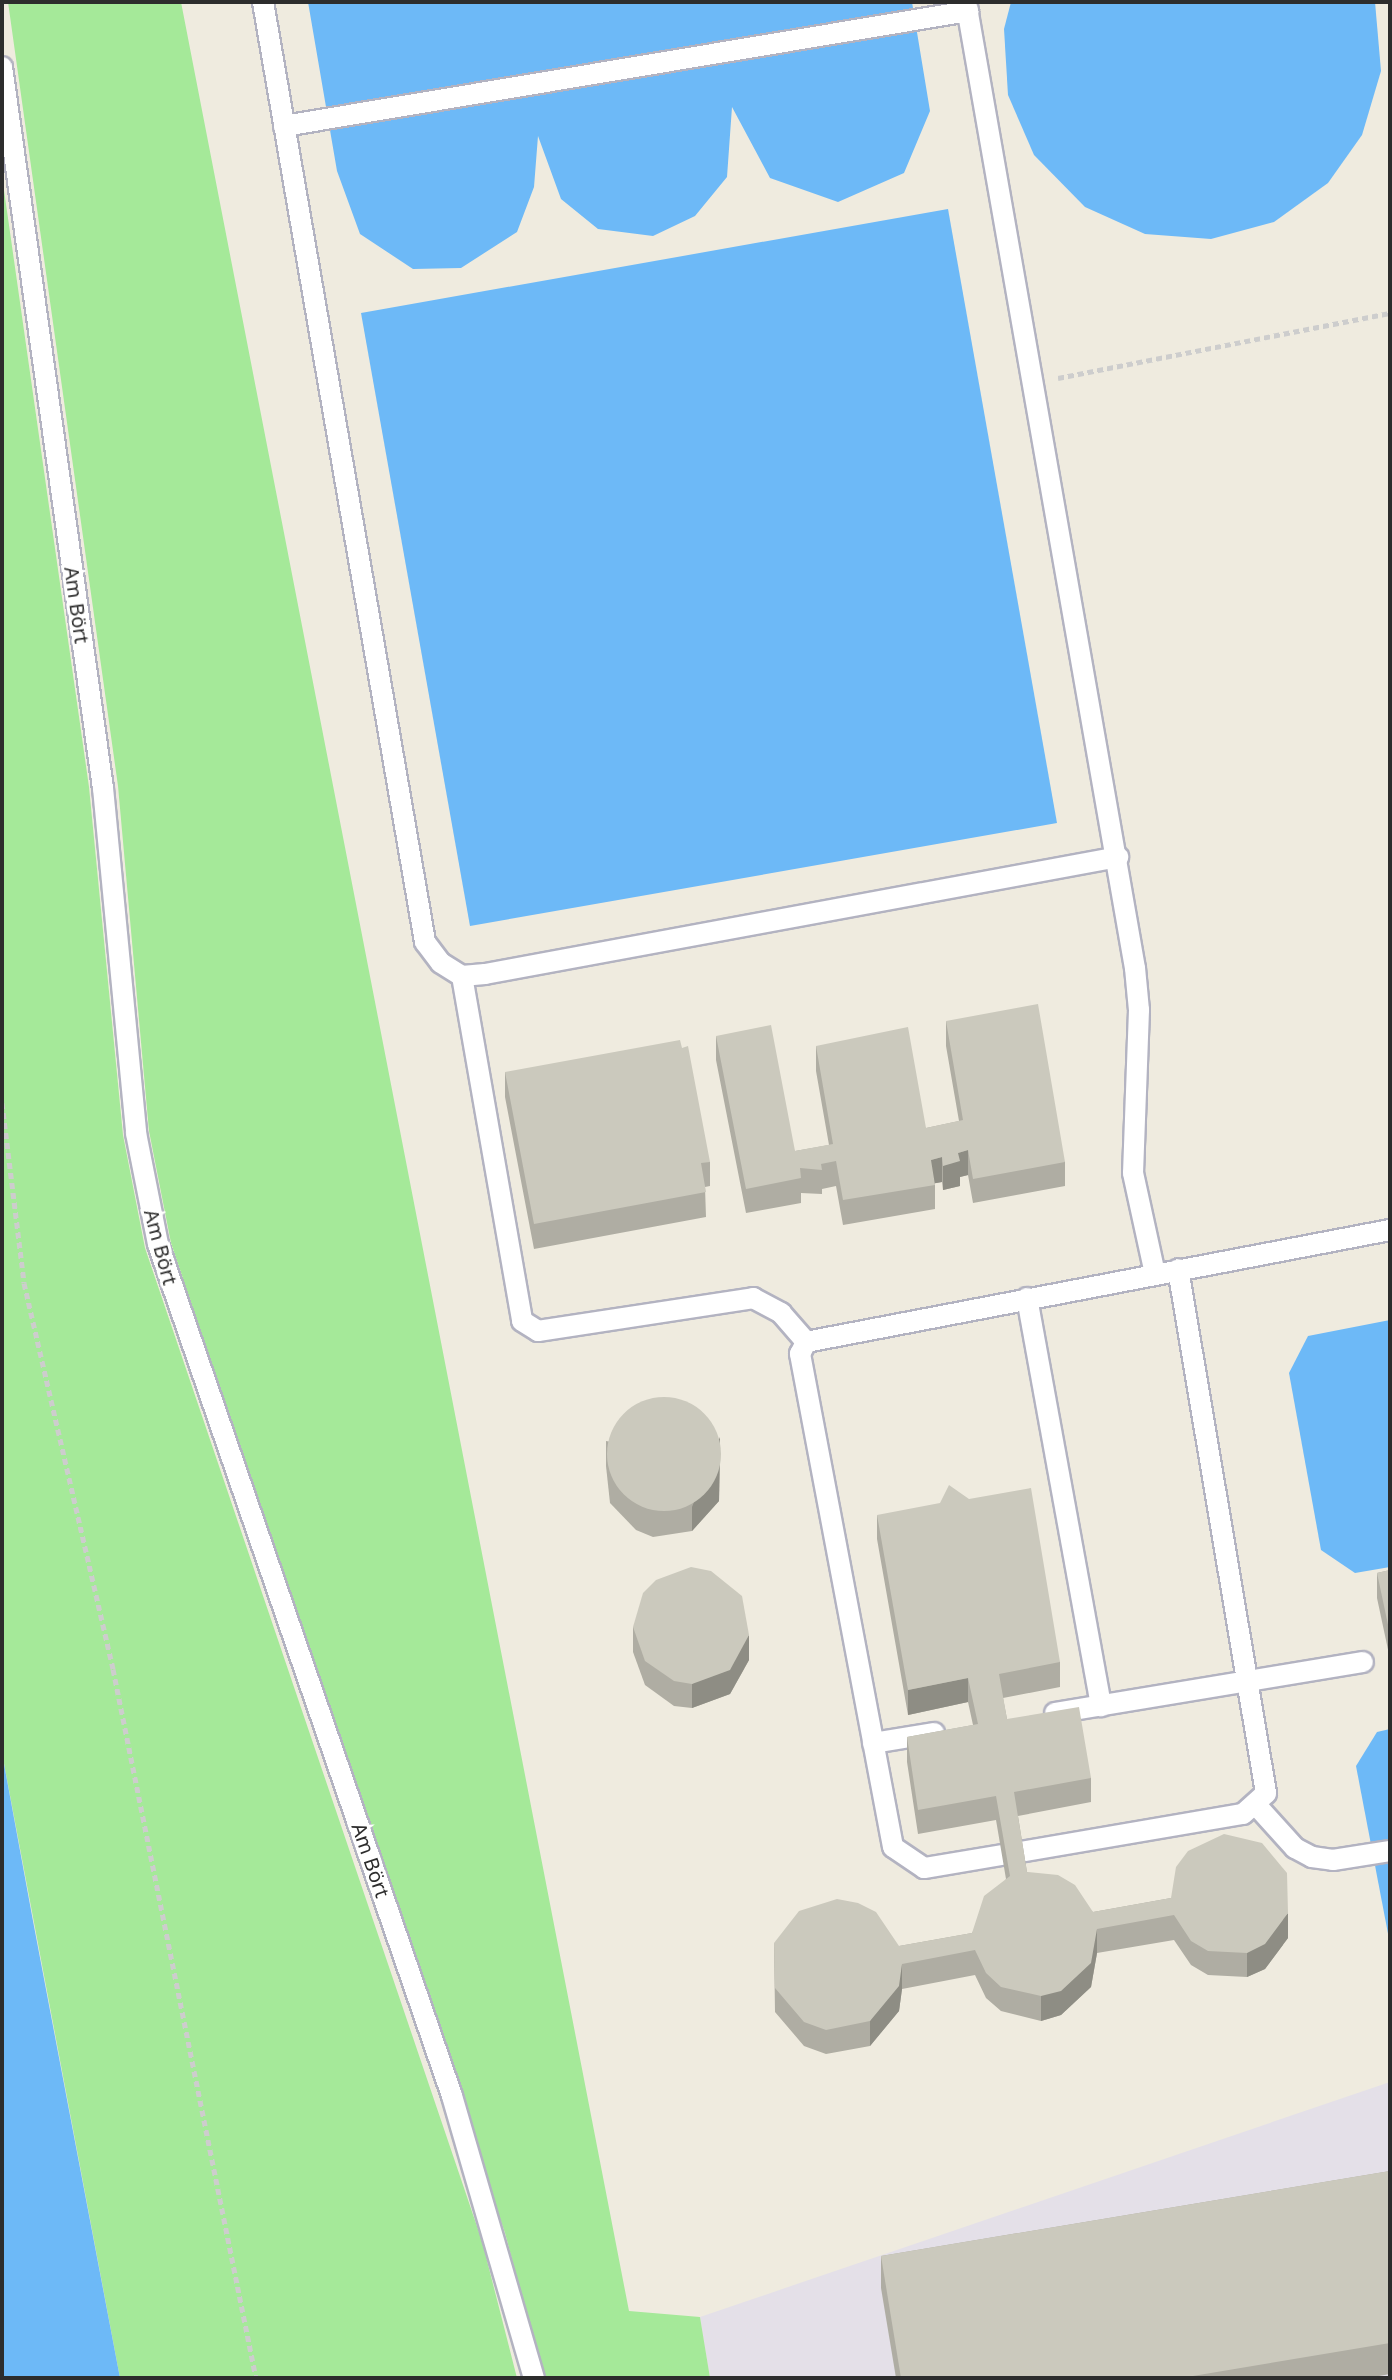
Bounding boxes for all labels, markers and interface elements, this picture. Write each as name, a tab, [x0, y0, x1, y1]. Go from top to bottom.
street label: Am Bört	[60, 565, 94, 645]
street label: Am Bört	[139, 1207, 183, 1287]
street label: Am Bört	[347, 1820, 395, 1900]

